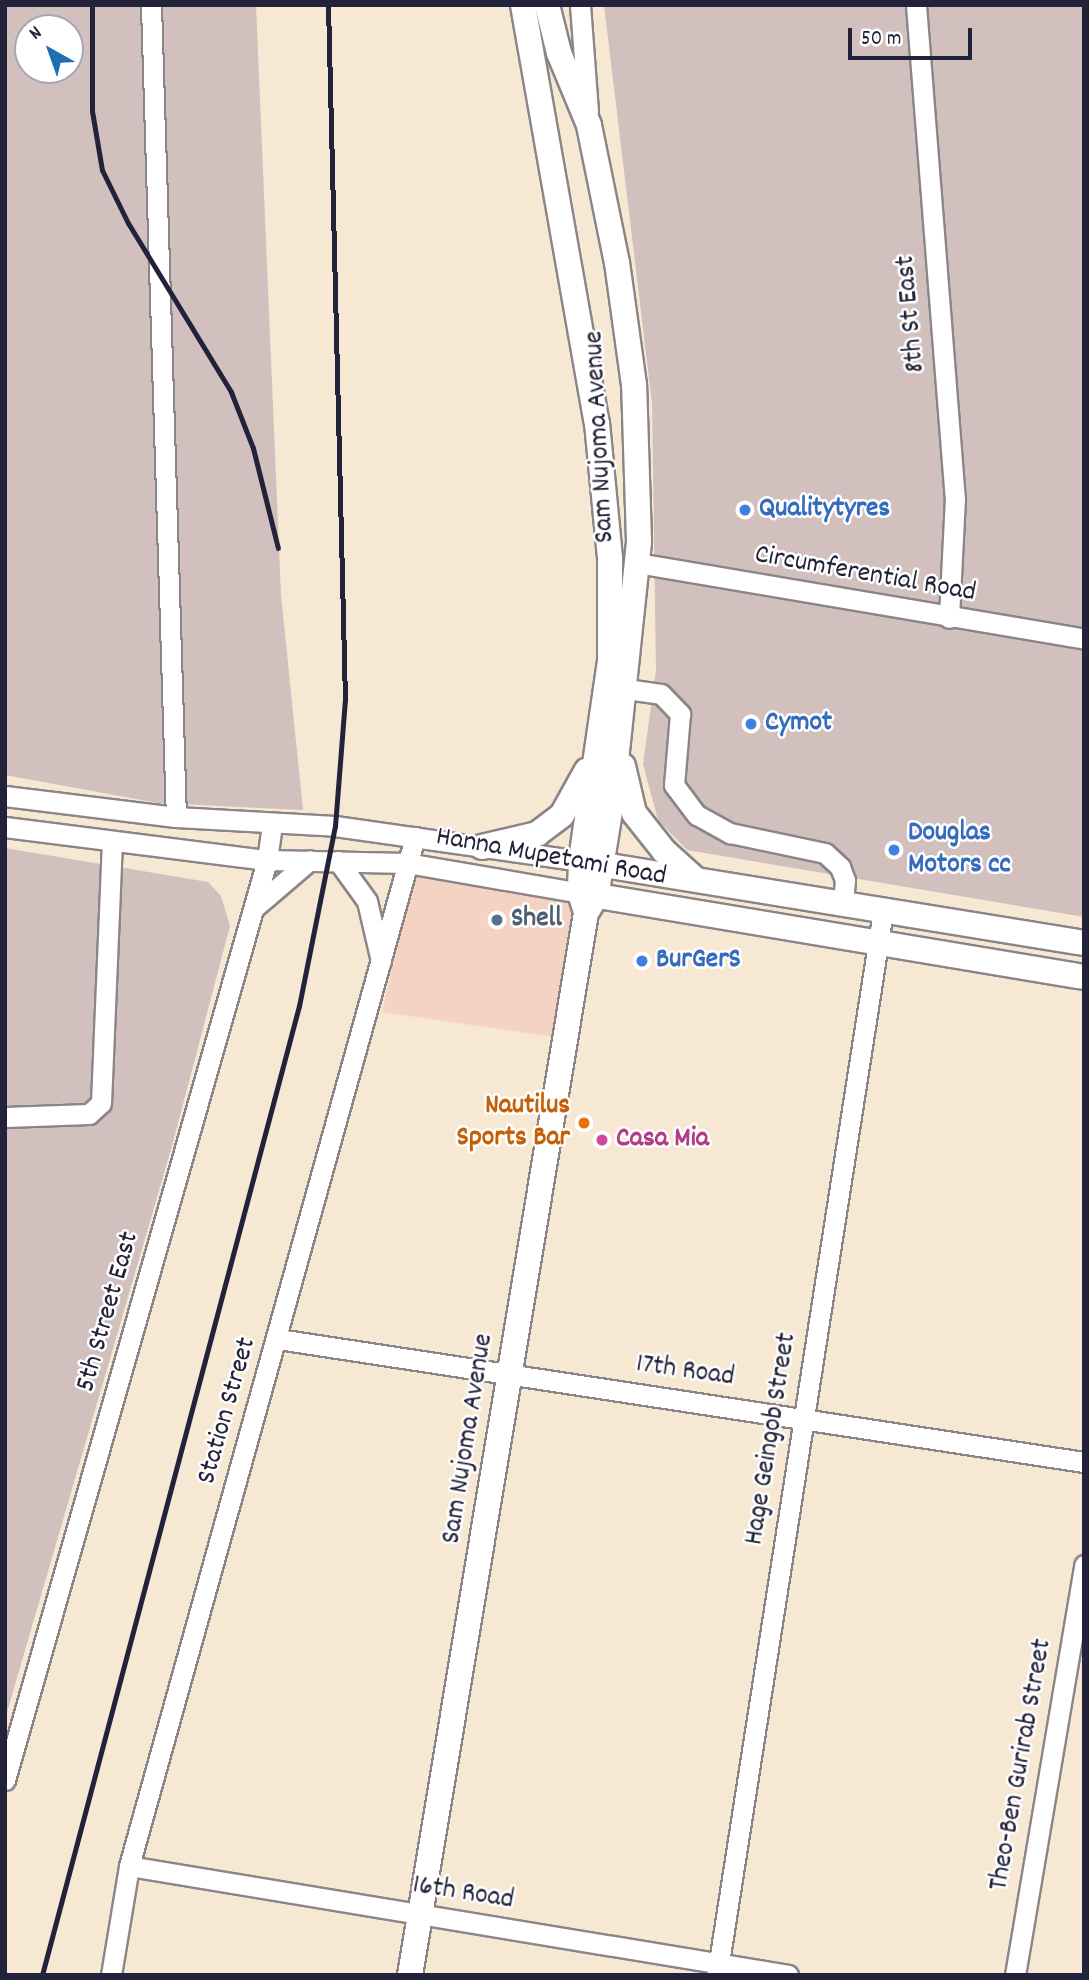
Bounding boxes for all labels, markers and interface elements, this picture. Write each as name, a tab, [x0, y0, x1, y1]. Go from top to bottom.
north arrow	[14, 14, 84, 84]
scale bar	[851, 14, 975, 58]
text: N	[24, 21, 49, 47]
text: 50 m	[861, 25, 901, 55]
street label: 8th St East	[890, 254, 934, 374]
street label: Sam Nujoma Avenue	[579, 330, 623, 544]
place label: Qualitytyres	[759, 493, 890, 527]
marker: Qualitytyres	[737, 502, 753, 518]
street label: Circumferential Road	[752, 539, 978, 611]
place label: Cymot	[765, 707, 832, 741]
marker: Cymot	[743, 716, 759, 732]
place label: Douglas Motors cc	[908, 817, 1011, 883]
street label: Hanna Mupetami Road	[433, 821, 669, 895]
marker: Douglas Motors cc	[886, 842, 902, 858]
place label: Shell	[511, 903, 562, 937]
marker: Shell	[489, 912, 505, 928]
place label: BurGerS	[656, 944, 741, 978]
marker: BurGerS	[634, 953, 650, 969]
place label: Nautilus Sports Bar	[457, 1090, 570, 1156]
marker: Nautilus Sports Bar	[576, 1115, 592, 1131]
place label: Casa Mia	[616, 1123, 709, 1157]
marker: Casa Mia	[594, 1132, 610, 1148]
street label: 5th Street East	[70, 1228, 148, 1396]
street label: Hage Geingob Street	[739, 1331, 805, 1547]
street label: Sam Nujoma Avenue	[436, 1332, 502, 1546]
street label: Station Street	[191, 1334, 265, 1488]
street label: 17th Road	[634, 1348, 736, 1396]
street label: Theo-Ben Gurirab Street	[983, 1636, 1061, 1894]
street label: 16th Road	[410, 1869, 516, 1919]

